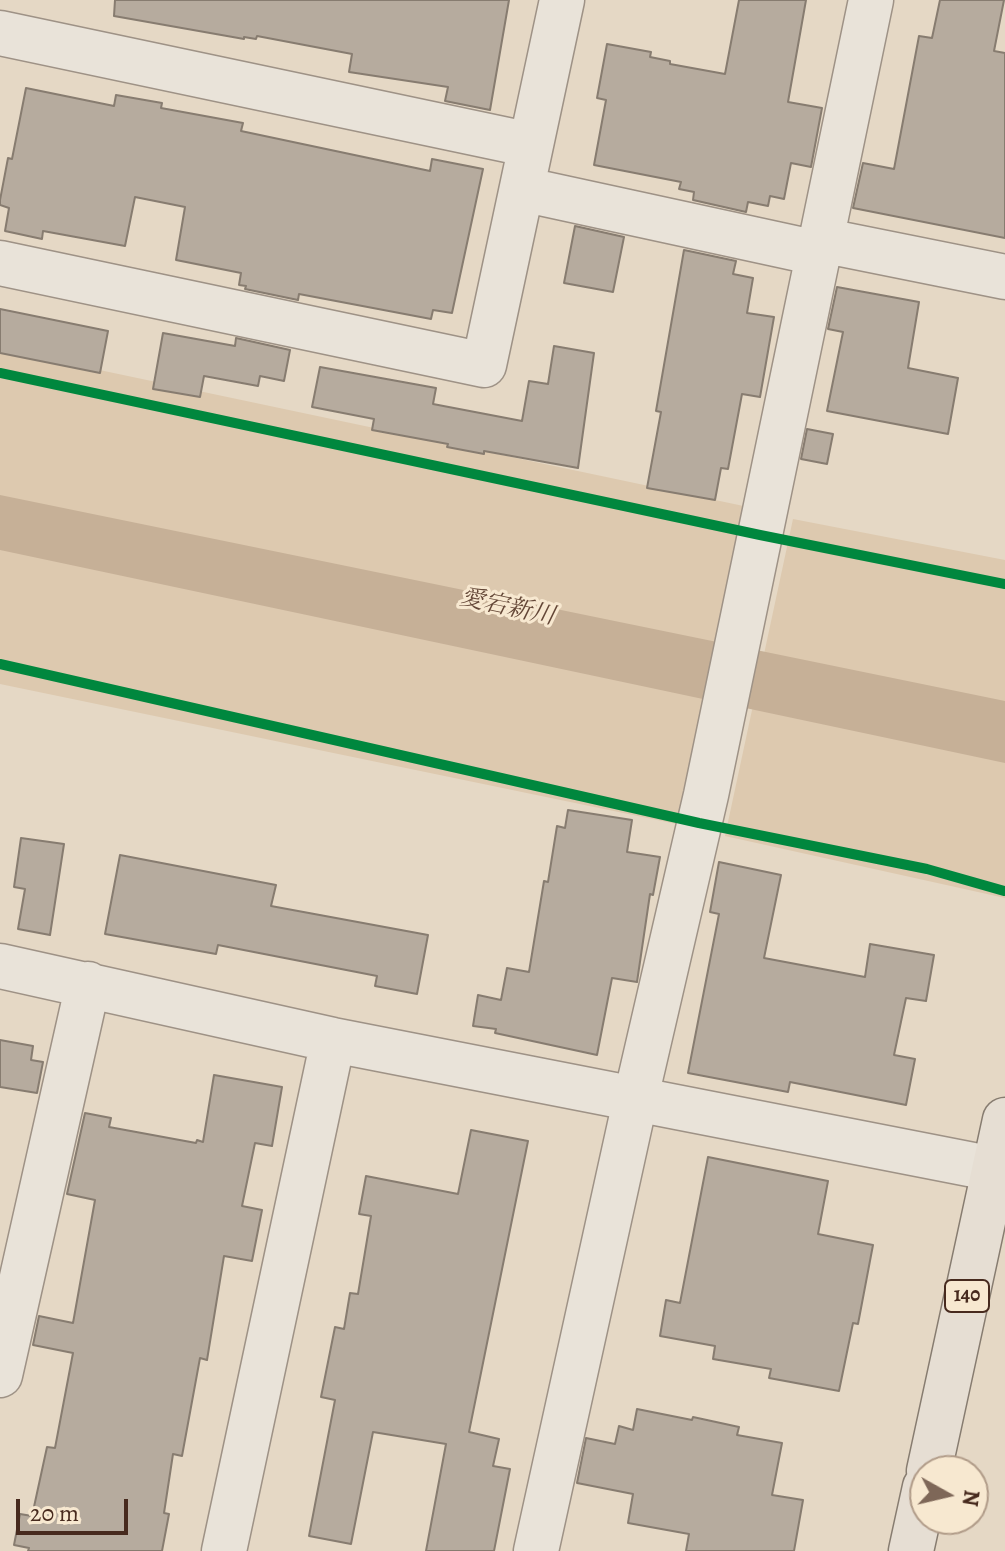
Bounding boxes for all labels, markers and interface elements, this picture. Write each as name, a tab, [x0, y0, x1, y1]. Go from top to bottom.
water label: 愛宕新川	[457, 584, 557, 632]
road number: 140	[945, 1280, 989, 1312]
north arrow	[909, 1455, 989, 1535]
scale bar	[20, 1483, 132, 1533]
text: N	[955, 1488, 987, 1508]
text: 20 m	[30, 1497, 79, 1529]

